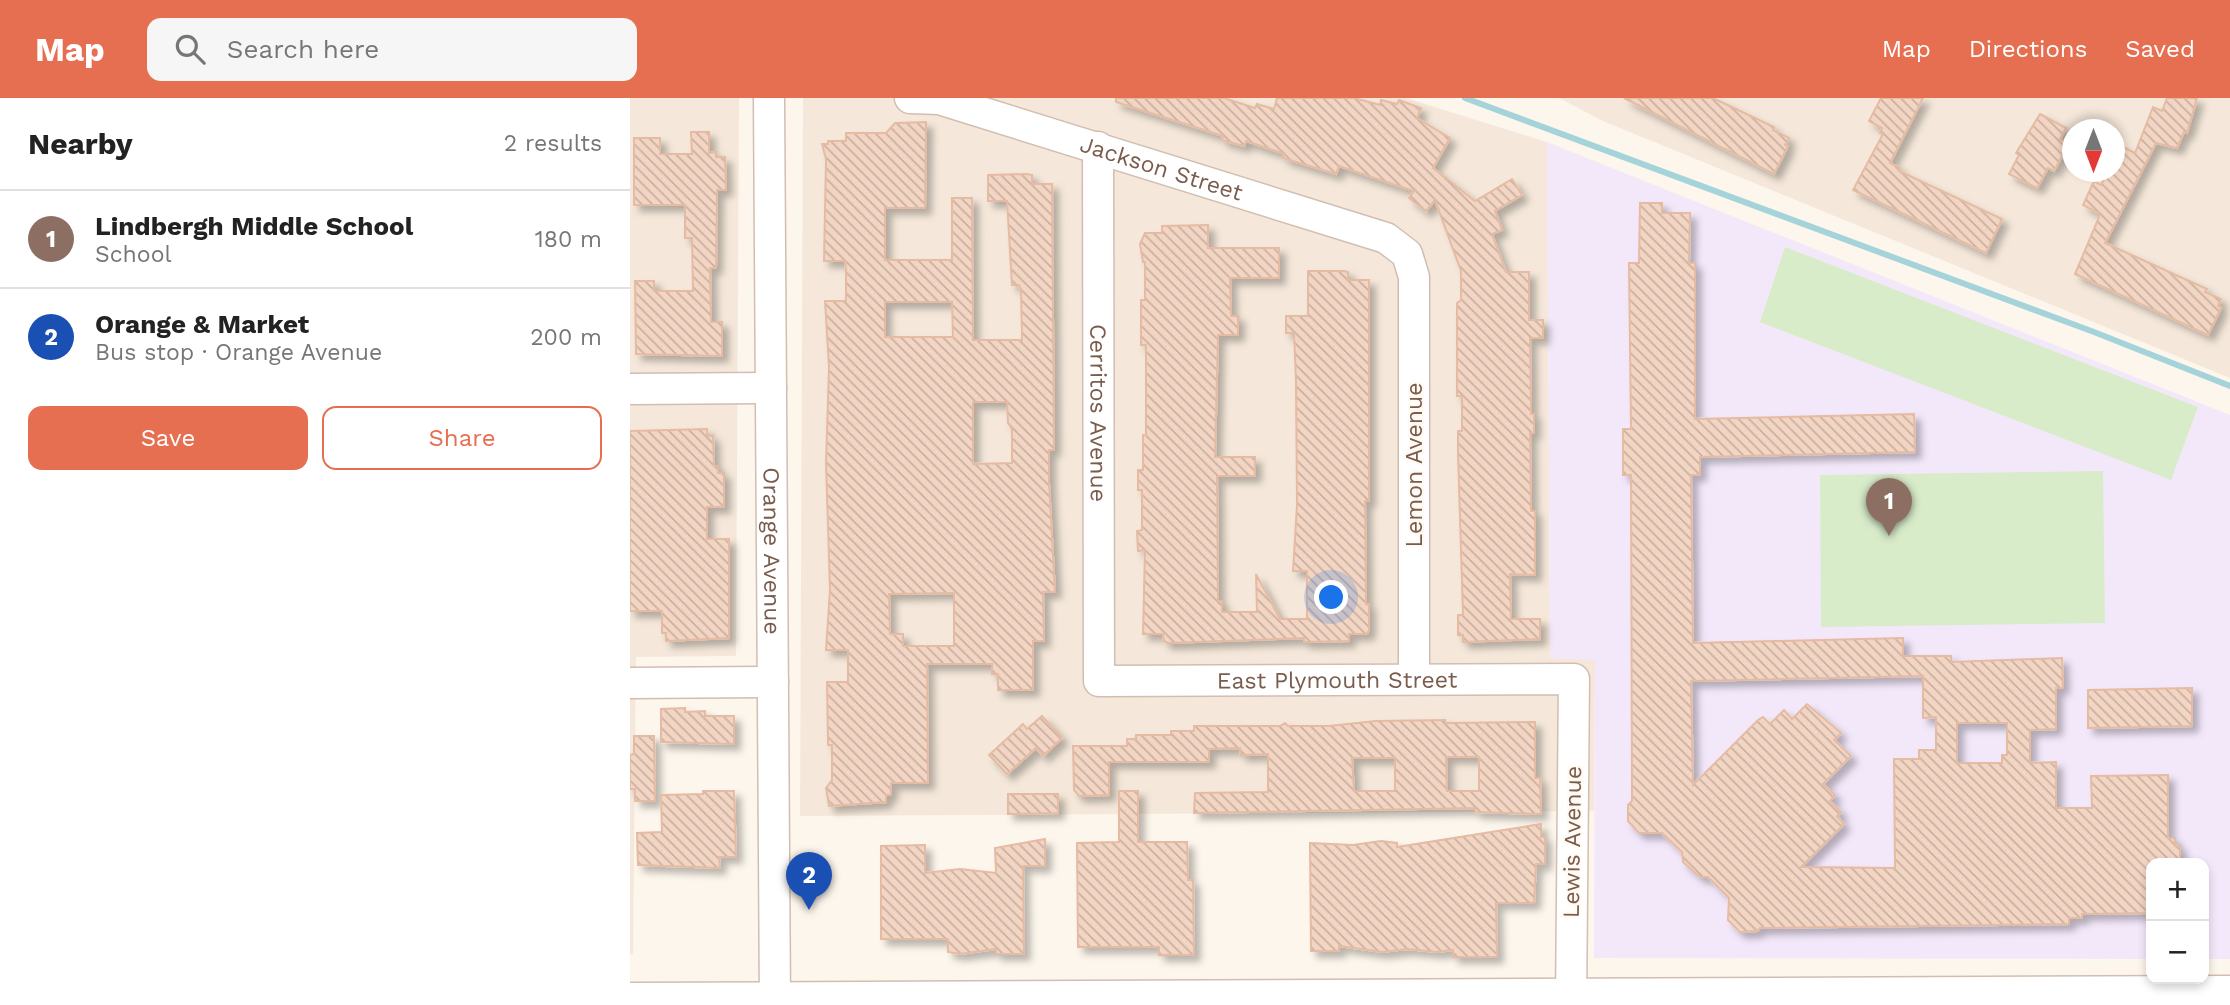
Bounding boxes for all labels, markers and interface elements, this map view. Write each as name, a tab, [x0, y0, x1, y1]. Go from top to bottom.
search box	[147, 18, 637, 81]
text: Map	[35, 30, 105, 69]
icon: search	[171, 30, 209, 68]
text: Search here	[227, 34, 379, 64]
text: Map	[1882, 35, 1931, 63]
text: Directions	[1969, 35, 2087, 63]
text: Saved	[2125, 35, 2195, 63]
north arrow	[2062, 119, 2125, 182]
text: Nearby	[28, 126, 133, 161]
text: 2 results	[504, 130, 602, 157]
street label: Jackson Street	[1077, 131, 1246, 207]
text: Lindbergh Middle School	[95, 211, 413, 241]
text: 1	[46, 226, 56, 253]
text: 180 m	[535, 226, 602, 253]
text: School	[95, 241, 172, 268]
text: Orange & Market	[95, 309, 309, 339]
text: 2	[44, 324, 58, 351]
text: 200 m	[530, 324, 602, 351]
street label: Cerritos Avenue	[1084, 324, 1112, 502]
text: Bus stop · Orange Avenue	[95, 339, 382, 366]
street label: Lemon Avenue	[1401, 383, 1428, 547]
button: Save	[28, 406, 308, 470]
button: Share	[322, 406, 602, 470]
street label: Orange Avenue	[757, 467, 786, 635]
pin: 1	[1866, 478, 1912, 536]
your location	[1314, 580, 1348, 614]
street label: East Plymouth Street	[1217, 666, 1458, 695]
street label: Lewis Avenue	[1558, 766, 1587, 918]
pin: 2	[786, 852, 832, 910]
map controls	[2146, 858, 2209, 984]
button: +	[2146, 858, 2209, 921]
button: −	[2146, 921, 2209, 984]

